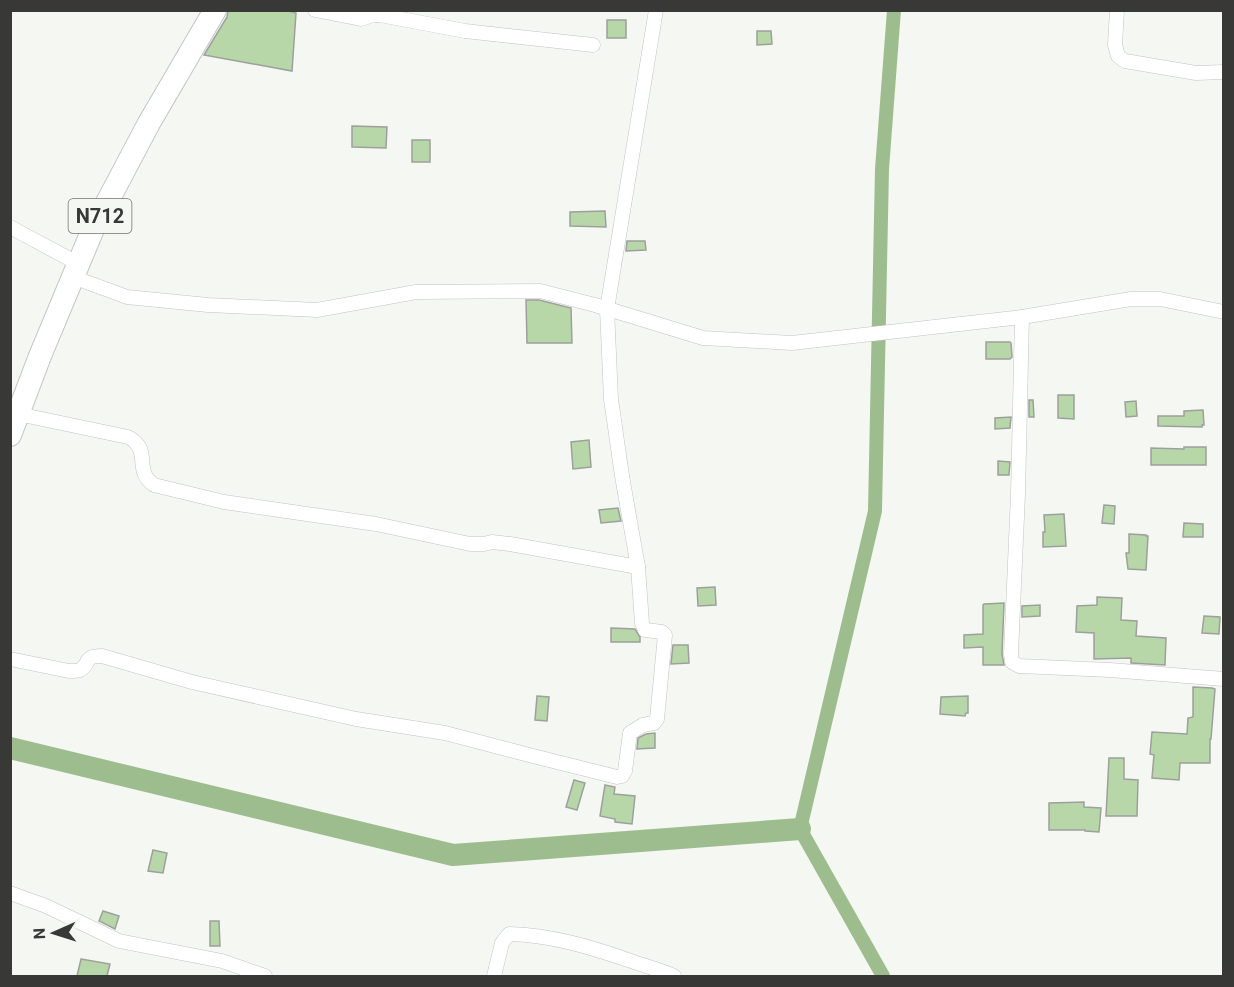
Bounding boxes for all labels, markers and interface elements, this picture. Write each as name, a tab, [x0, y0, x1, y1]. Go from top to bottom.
road number: N712	[68, 199, 132, 233]
north arrow	[24, 903, 84, 963]
text: N	[30, 928, 49, 940]

